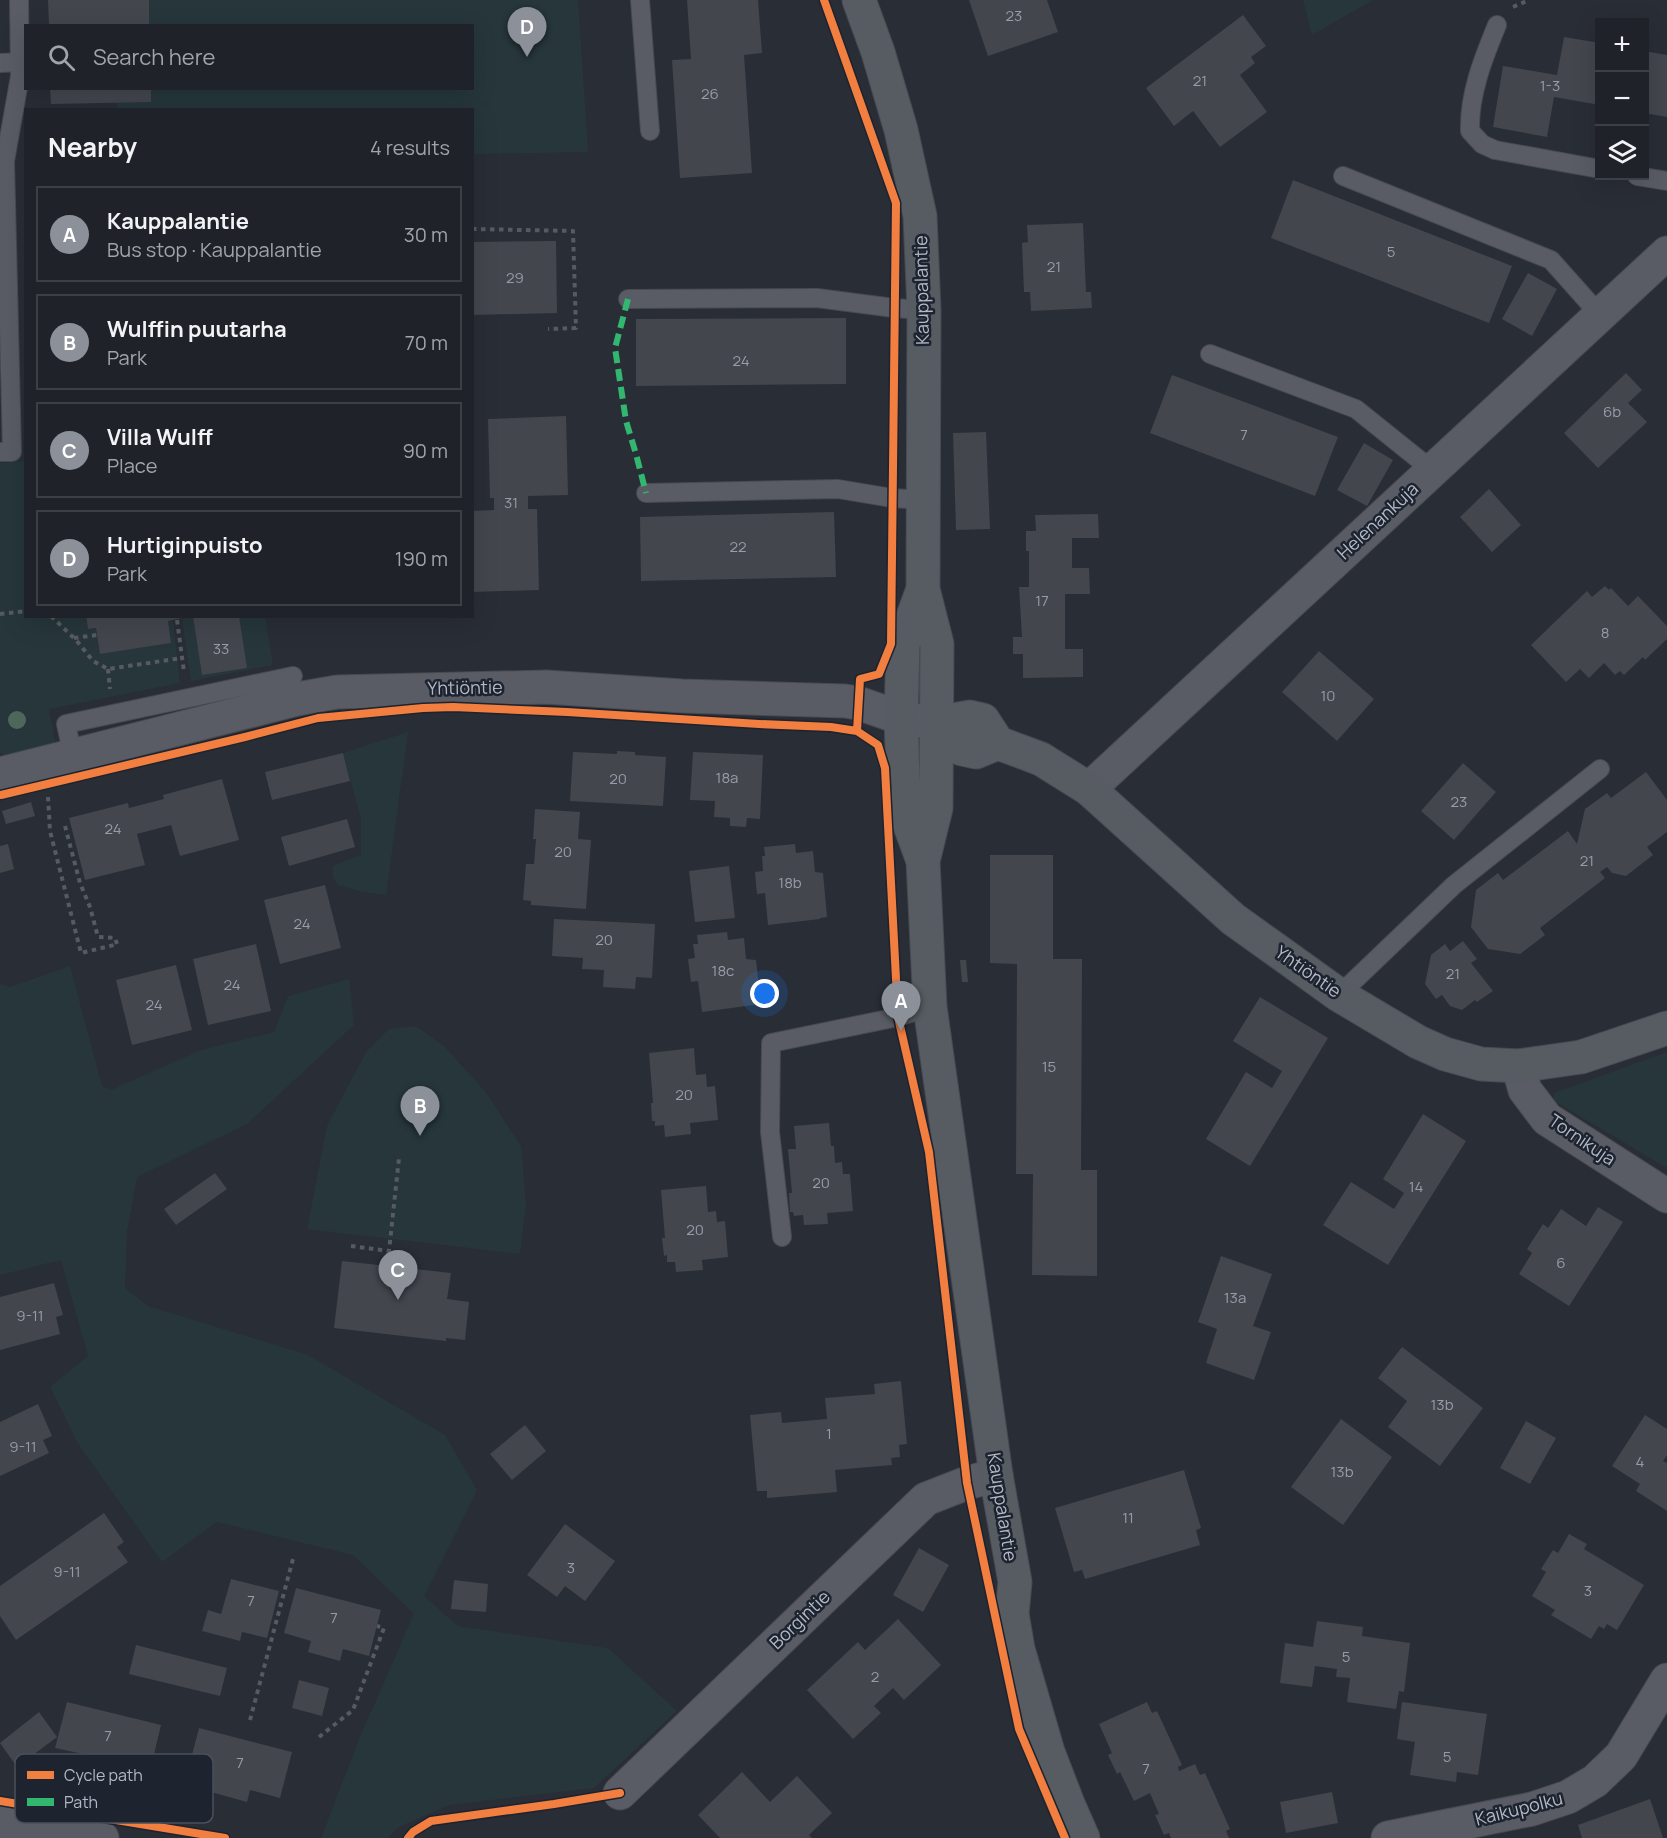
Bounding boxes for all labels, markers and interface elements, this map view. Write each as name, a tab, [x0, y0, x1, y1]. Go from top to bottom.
house number: 23	[1006, 5, 1022, 26]
pin: D	[508, 8, 546, 57]
map controls	[1595, 18, 1649, 180]
button: +	[1595, 18, 1649, 72]
search box	[24, 24, 474, 90]
icon: search	[45, 41, 78, 74]
text: Search here	[93, 42, 215, 72]
house number: 21	[1193, 70, 1207, 91]
button: −	[1595, 72, 1649, 126]
house number: 1-3	[1540, 75, 1560, 96]
house number: 26	[701, 83, 719, 104]
button: layers	[1595, 126, 1649, 180]
text: Nearby	[48, 129, 137, 165]
text: 4 results	[370, 134, 450, 161]
text: Kauppalantie	[107, 206, 249, 236]
text: A	[63, 221, 76, 248]
text: 30 m	[404, 221, 448, 248]
street label: Kauppalantie	[908, 235, 934, 345]
text: Bus stop · Kauppalantie	[107, 236, 322, 263]
house number: 5	[1387, 241, 1395, 262]
house number: 21	[1047, 256, 1061, 277]
house number: 29	[506, 267, 524, 288]
text: Wulffin puutarha	[107, 314, 287, 344]
text: B	[63, 329, 76, 356]
text: 70 m	[405, 329, 448, 356]
text: Park	[107, 344, 147, 371]
house number: 24	[732, 350, 750, 371]
house number: 6b	[1603, 401, 1621, 422]
text: Villa Wulff	[107, 422, 213, 452]
house number: 7	[1240, 424, 1248, 445]
text: C	[62, 437, 77, 464]
text: 90 m	[402, 437, 448, 464]
text: Place	[107, 452, 157, 479]
street label: Helenankuja	[1332, 476, 1423, 564]
house number: 31	[504, 492, 518, 513]
text: Hurtiginpuisto	[107, 530, 263, 560]
house number: 22	[729, 536, 747, 557]
text: D	[62, 545, 77, 572]
text: 190 m	[395, 545, 448, 572]
text: Park	[107, 560, 147, 587]
house number: 17	[1035, 590, 1049, 611]
house number: 8	[1601, 622, 1609, 643]
house number: 33	[213, 638, 229, 659]
street label: Yhtiöntie	[427, 674, 503, 700]
house number: 10	[1321, 685, 1336, 706]
house number: 18a	[716, 767, 738, 788]
house number: 20	[609, 768, 627, 789]
house number: 23	[1451, 791, 1467, 812]
house number: 24	[104, 818, 122, 839]
house number: 20	[554, 841, 572, 862]
house number: 21	[1580, 850, 1594, 871]
house number: 18b	[778, 872, 802, 893]
house number: 24	[293, 913, 311, 934]
house number: 20	[595, 929, 613, 950]
street label: Yhtiöntie	[1271, 940, 1346, 1003]
house number: 18c	[712, 960, 734, 981]
house number: 21	[1446, 963, 1460, 984]
house number: 24	[223, 974, 241, 995]
your location	[750, 979, 779, 1008]
pin: A	[882, 982, 920, 1031]
house number: 24	[145, 994, 163, 1015]
house number: 15	[1042, 1056, 1056, 1077]
house number: 20	[675, 1084, 693, 1105]
pin: B	[400, 1086, 440, 1136]
street label: Tornikuja	[1545, 1108, 1621, 1170]
house number: 20	[812, 1172, 830, 1193]
house number: 14	[1409, 1176, 1423, 1197]
house number: 20	[686, 1219, 704, 1240]
pin: C	[378, 1250, 418, 1300]
house number: 6	[1556, 1252, 1566, 1273]
house number: 13a	[1224, 1287, 1246, 1308]
house number: 9-11	[16, 1305, 44, 1326]
house number: 13b	[1430, 1394, 1454, 1415]
house number: 1	[826, 1423, 832, 1444]
house number: 9-11	[9, 1436, 37, 1457]
street label: Kauppalantie	[983, 1451, 1023, 1563]
house number: 4	[1636, 1451, 1645, 1472]
house number: 13b	[1330, 1461, 1354, 1482]
house number: 11	[1122, 1507, 1134, 1528]
house number: 3	[567, 1557, 575, 1578]
house number: 9-11	[53, 1561, 81, 1582]
house number: 3	[1584, 1580, 1592, 1601]
street label: Borgintie	[764, 1584, 835, 1654]
house number: 7	[247, 1590, 255, 1611]
house number: 7	[330, 1607, 338, 1628]
house number: 5	[1342, 1646, 1350, 1667]
house number: 2	[871, 1666, 879, 1687]
house number: 7	[104, 1725, 112, 1746]
house number: 5	[1443, 1746, 1451, 1767]
house number: 7	[236, 1752, 244, 1773]
legend	[15, 1754, 213, 1823]
house number: 7	[1142, 1758, 1150, 1779]
text: Cycle path	[64, 1764, 143, 1786]
street label: Kaikupolku	[1472, 1786, 1565, 1831]
text: Path	[64, 1791, 98, 1813]

